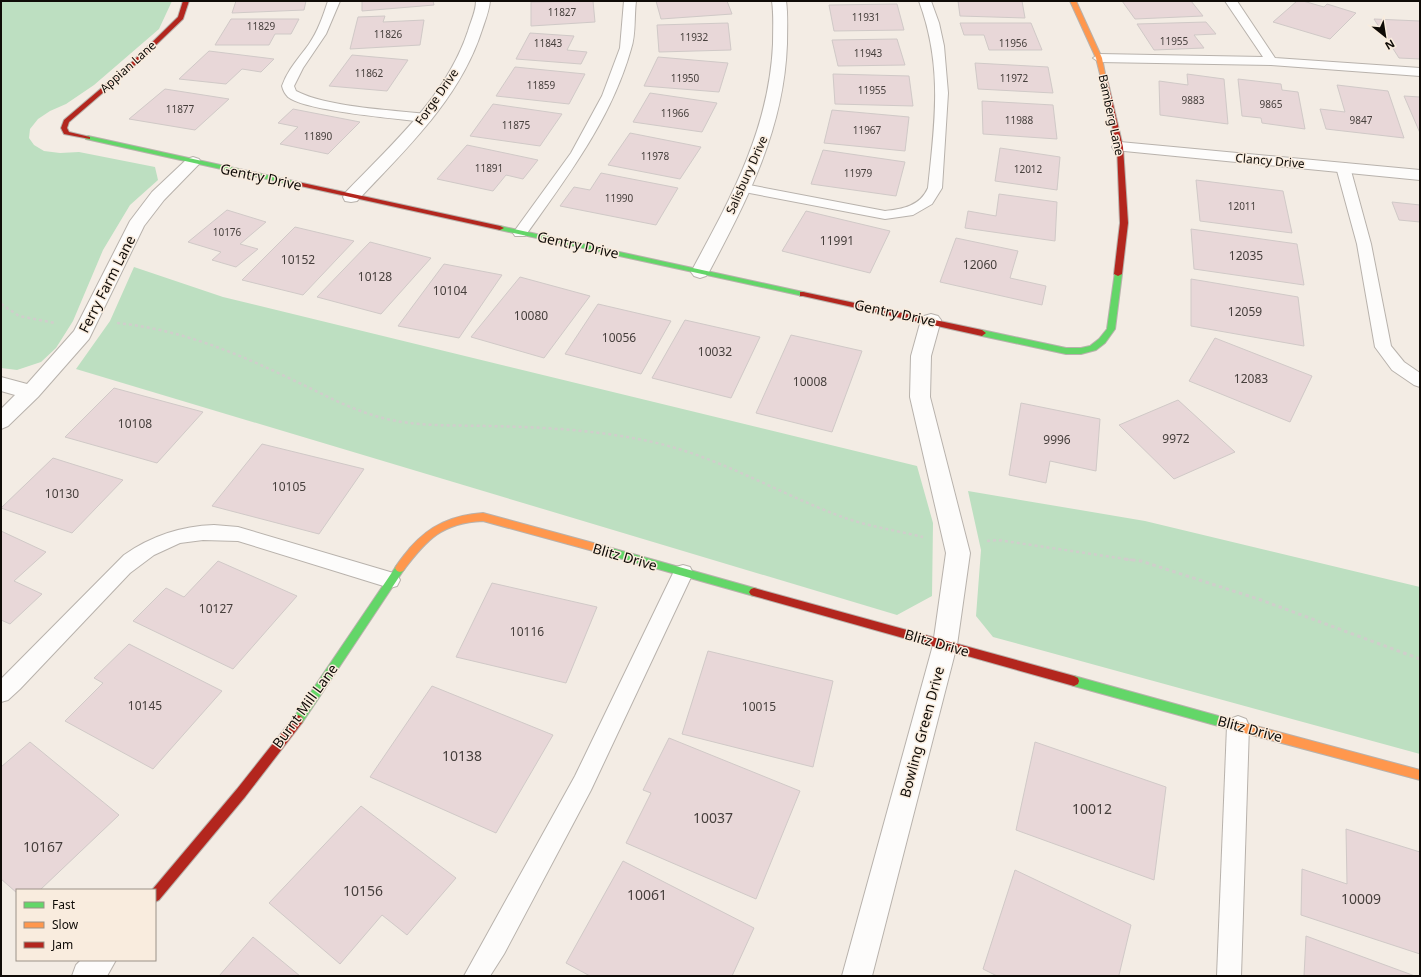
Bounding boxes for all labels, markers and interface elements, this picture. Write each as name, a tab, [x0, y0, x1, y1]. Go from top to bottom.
house number: 11827	[548, 5, 577, 19]
house number: 11931	[852, 10, 880, 24]
north arrow	[1365, 16, 1405, 56]
house number: 11829	[247, 19, 276, 33]
house number: 11826	[374, 27, 403, 41]
house number: 11932	[680, 30, 709, 44]
house number: 11955	[1160, 34, 1189, 48]
house number: 11843	[534, 36, 563, 50]
house number: 11956	[999, 36, 1028, 50]
text: N	[1383, 36, 1398, 54]
street label: Appian Lane	[96, 37, 160, 96]
house number: 11943	[854, 46, 883, 60]
street label: Forge Drive	[411, 65, 462, 128]
house number: 11862	[355, 66, 384, 80]
house number: 11950	[671, 71, 700, 85]
house number: 11972	[1000, 71, 1029, 85]
street label: Bamberg Lane	[1095, 73, 1128, 157]
house number: 11859	[527, 78, 556, 92]
house number: 11955	[858, 83, 887, 97]
house number: 9883	[1182, 93, 1205, 107]
house number: 9865	[1260, 97, 1283, 111]
house number: 11877	[166, 102, 195, 116]
house number: 11966	[661, 106, 690, 120]
house number: 11988	[1005, 113, 1034, 127]
house number: 9847	[1350, 113, 1373, 127]
house number: 11875	[502, 118, 531, 132]
house number: 11967	[853, 123, 882, 137]
house number: 11890	[304, 129, 333, 143]
street label: Salisbury Drive	[722, 133, 771, 217]
house number: 11978	[641, 149, 670, 163]
street label: Clancy Drive	[1235, 149, 1306, 172]
street label: Gentry Drive	[219, 159, 304, 194]
house number: 11891	[475, 161, 503, 175]
house number: 12012	[1014, 162, 1043, 176]
house number: 11979	[844, 166, 873, 180]
house number: 11990	[605, 191, 634, 205]
house number: 12011	[1228, 199, 1256, 213]
house number: 10176	[213, 225, 242, 239]
street label: Gentry Drive	[536, 227, 621, 262]
street label: Ferry Farm Lane	[74, 232, 139, 336]
house number: 11991	[820, 232, 854, 249]
house number: 12035	[1229, 247, 1263, 264]
house number: 10152	[281, 251, 315, 268]
house number: 12060	[963, 256, 997, 273]
house number: 10128	[358, 268, 392, 285]
house number: 10104	[433, 282, 467, 299]
street label: Gentry Drive	[853, 295, 938, 330]
house number: 12059	[1228, 303, 1262, 320]
house number: 10080	[514, 307, 548, 324]
house number: 10056	[602, 329, 636, 346]
house number: 10032	[698, 343, 732, 360]
house number: 12083	[1234, 370, 1268, 387]
house number: 10008	[793, 373, 827, 390]
house number: 10108	[118, 415, 152, 432]
house number: 9972	[1162, 430, 1190, 447]
house number: 9996	[1043, 431, 1071, 448]
house number: 10105	[272, 478, 306, 495]
house number: 10130	[45, 485, 79, 502]
street label: Blitz Drive	[591, 538, 660, 575]
house number: 10127	[199, 600, 233, 617]
house number: 10116	[510, 623, 544, 640]
street label: Blitz Drive	[903, 624, 972, 661]
street label: Burnt Mill Lane	[268, 660, 342, 752]
street label: Bowling Green Drive	[895, 664, 948, 799]
house number: 10145	[128, 697, 162, 714]
house number: 10015	[742, 698, 776, 715]
street label: Blitz Drive	[1216, 711, 1285, 746]
house number: 10138	[442, 746, 482, 765]
house number: 10012	[1072, 799, 1112, 818]
house number: 10037	[693, 808, 733, 827]
house number: 10167	[23, 837, 63, 856]
house number: 10156	[343, 881, 383, 900]
house number: 10061	[627, 885, 667, 904]
legend	[16, 889, 156, 961]
house number: 10009	[1341, 889, 1381, 908]
text: Fast	[52, 896, 76, 913]
text: Slow	[52, 916, 79, 933]
text: Jam	[51, 936, 73, 953]

